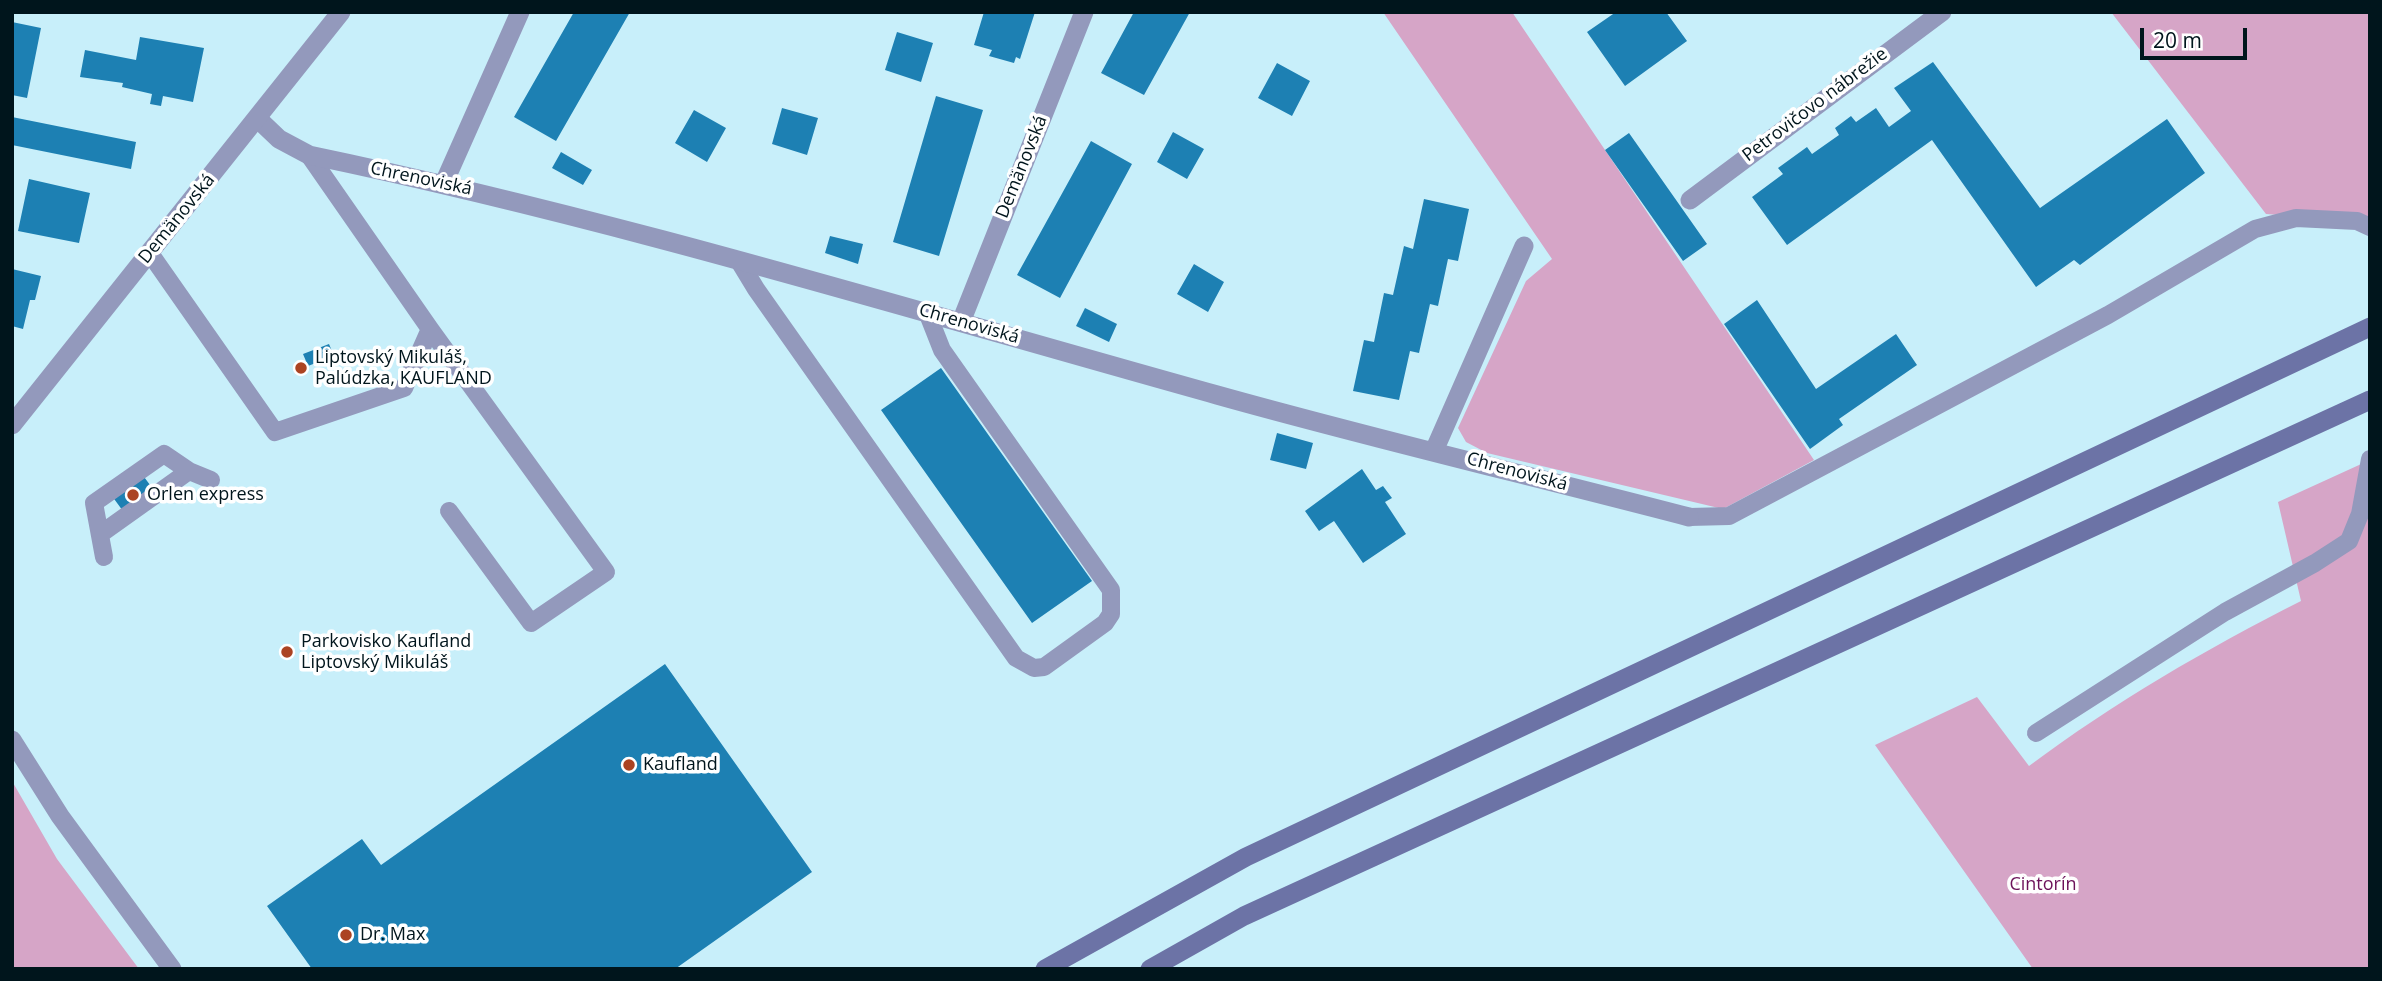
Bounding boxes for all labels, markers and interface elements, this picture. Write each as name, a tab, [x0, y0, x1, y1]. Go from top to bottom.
scale bar	[2144, 14, 2251, 58]
text: 20 m	[2153, 26, 2202, 54]
street label: Petrovičovo nábrežie	[1738, 44, 1892, 166]
street label: Demänovská	[992, 113, 1052, 221]
street label: Chrenoviská	[368, 158, 474, 200]
street label: Demänovská	[134, 170, 220, 268]
street label: Chrenoviská	[916, 299, 1022, 349]
place label: Liptovský Mikuláš, Palúdzka, KAUFLAND	[315, 347, 492, 390]
marker: Liptovský Mikuláš, Palúdzka, KAUFLAND	[293, 360, 309, 376]
street label: Chrenoviská	[1464, 448, 1570, 496]
place label: Orlen express	[147, 484, 264, 506]
marker: Orlen express	[125, 487, 141, 503]
place label: Parkovisko Kaufland Liptovský Mikuláš	[301, 631, 471, 674]
marker: Parkovisko Kaufland Liptovský Mikuláš	[279, 644, 295, 660]
place label: Kaufland	[643, 754, 718, 776]
marker: Kaufland	[621, 757, 637, 773]
park label: Cintorín	[2009, 874, 2077, 896]
place label: Dr. Max	[360, 924, 425, 946]
marker: Dr. Max	[338, 927, 354, 943]

